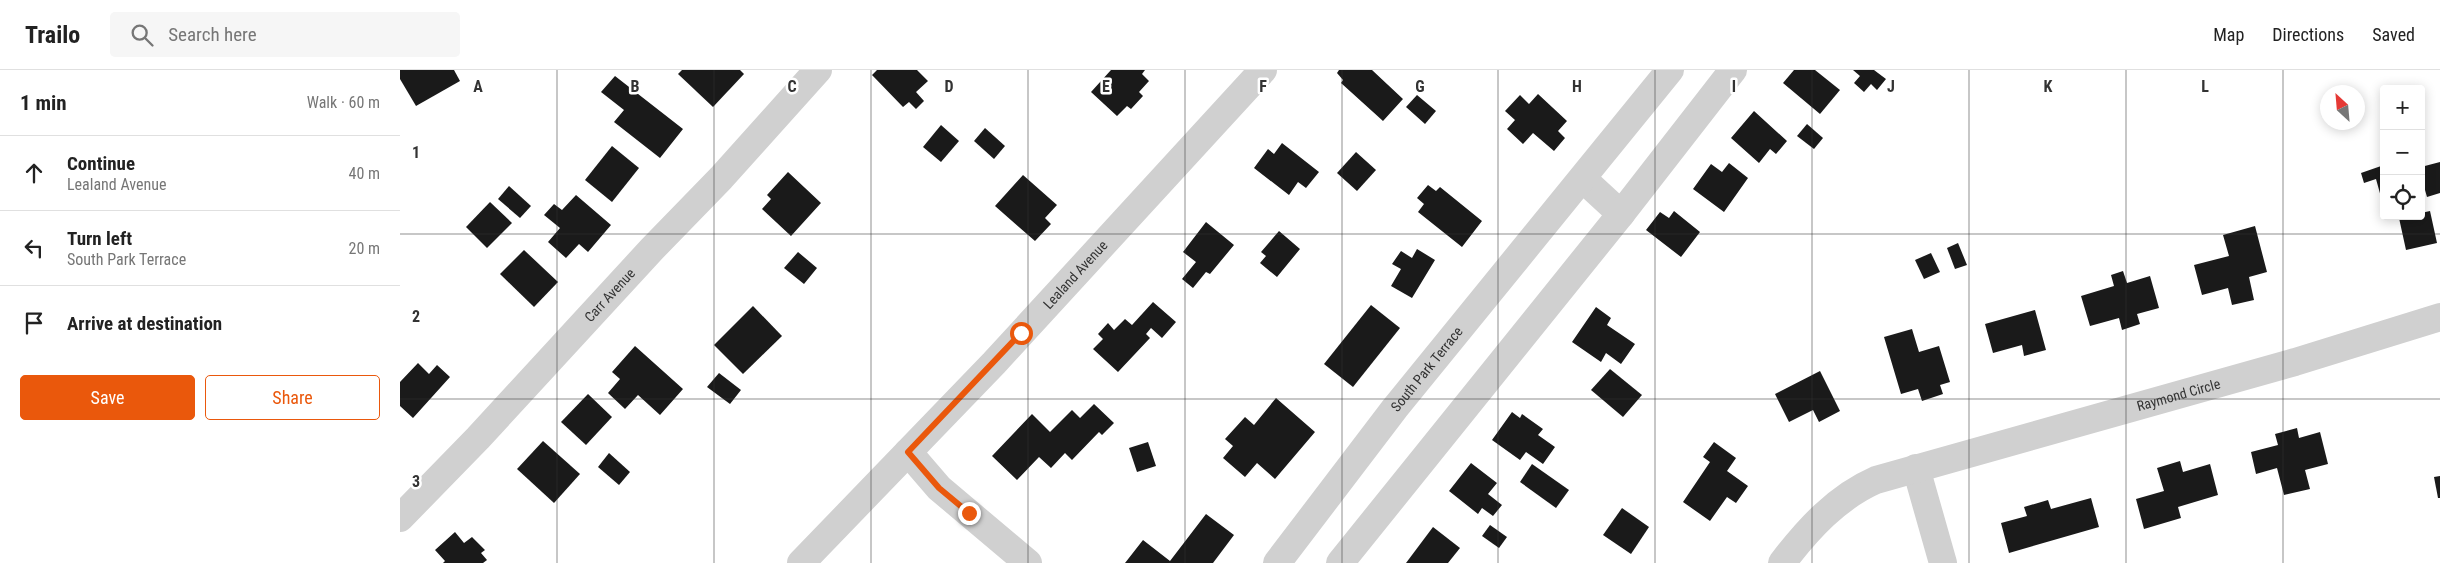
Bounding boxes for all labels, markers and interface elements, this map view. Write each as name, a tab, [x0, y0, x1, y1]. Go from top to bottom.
search box	[110, 12, 460, 57]
text: Trailo	[25, 21, 80, 49]
icon: search	[128, 21, 156, 49]
text: Search here	[168, 23, 257, 46]
text: Map	[2213, 24, 2244, 45]
text: Directions	[2272, 24, 2344, 45]
text: Saved	[2372, 24, 2415, 45]
text: A	[473, 77, 483, 96]
text: B	[631, 77, 640, 96]
text: C	[787, 77, 797, 96]
text: D	[944, 77, 954, 96]
text: E	[1102, 77, 1110, 96]
text: F	[1259, 77, 1267, 96]
text: G	[1415, 77, 1425, 96]
text: H	[1572, 77, 1582, 96]
text: I	[1732, 77, 1736, 96]
text: J	[1887, 77, 1895, 96]
text: K	[2044, 77, 2053, 96]
text: L	[2201, 77, 2209, 96]
north arrow	[2320, 85, 2365, 130]
map controls	[2380, 85, 2425, 220]
button: +	[2380, 85, 2425, 130]
text: 1 min	[20, 91, 67, 115]
text: Walk · 60 m	[307, 93, 380, 112]
button: −	[2380, 130, 2425, 175]
text: 1	[412, 143, 420, 162]
text: Continue	[67, 152, 135, 175]
icon: ahead	[20, 159, 48, 187]
text: 40 m	[348, 164, 380, 183]
text: Lealand Avenue	[67, 175, 167, 194]
button: locate	[2380, 175, 2425, 220]
text: Turn left	[67, 227, 132, 250]
icon: left	[20, 234, 48, 262]
street label: Lealand Avenue	[1040, 237, 1111, 312]
text: 20 m	[348, 239, 380, 258]
text: South Park Terrace	[67, 250, 186, 269]
street label: Carr Avenue	[581, 265, 638, 325]
text: 2	[412, 307, 420, 326]
icon: arrive	[20, 309, 48, 337]
text: Arrive at destination	[67, 312, 222, 335]
route start	[1010, 322, 1033, 345]
street label: South Park Terrace	[1388, 323, 1466, 415]
button: Save	[20, 375, 195, 420]
button: Share	[205, 375, 380, 420]
street label: Raymond Circle	[2135, 375, 2222, 414]
text: 3	[412, 472, 420, 491]
route end	[958, 502, 981, 525]

